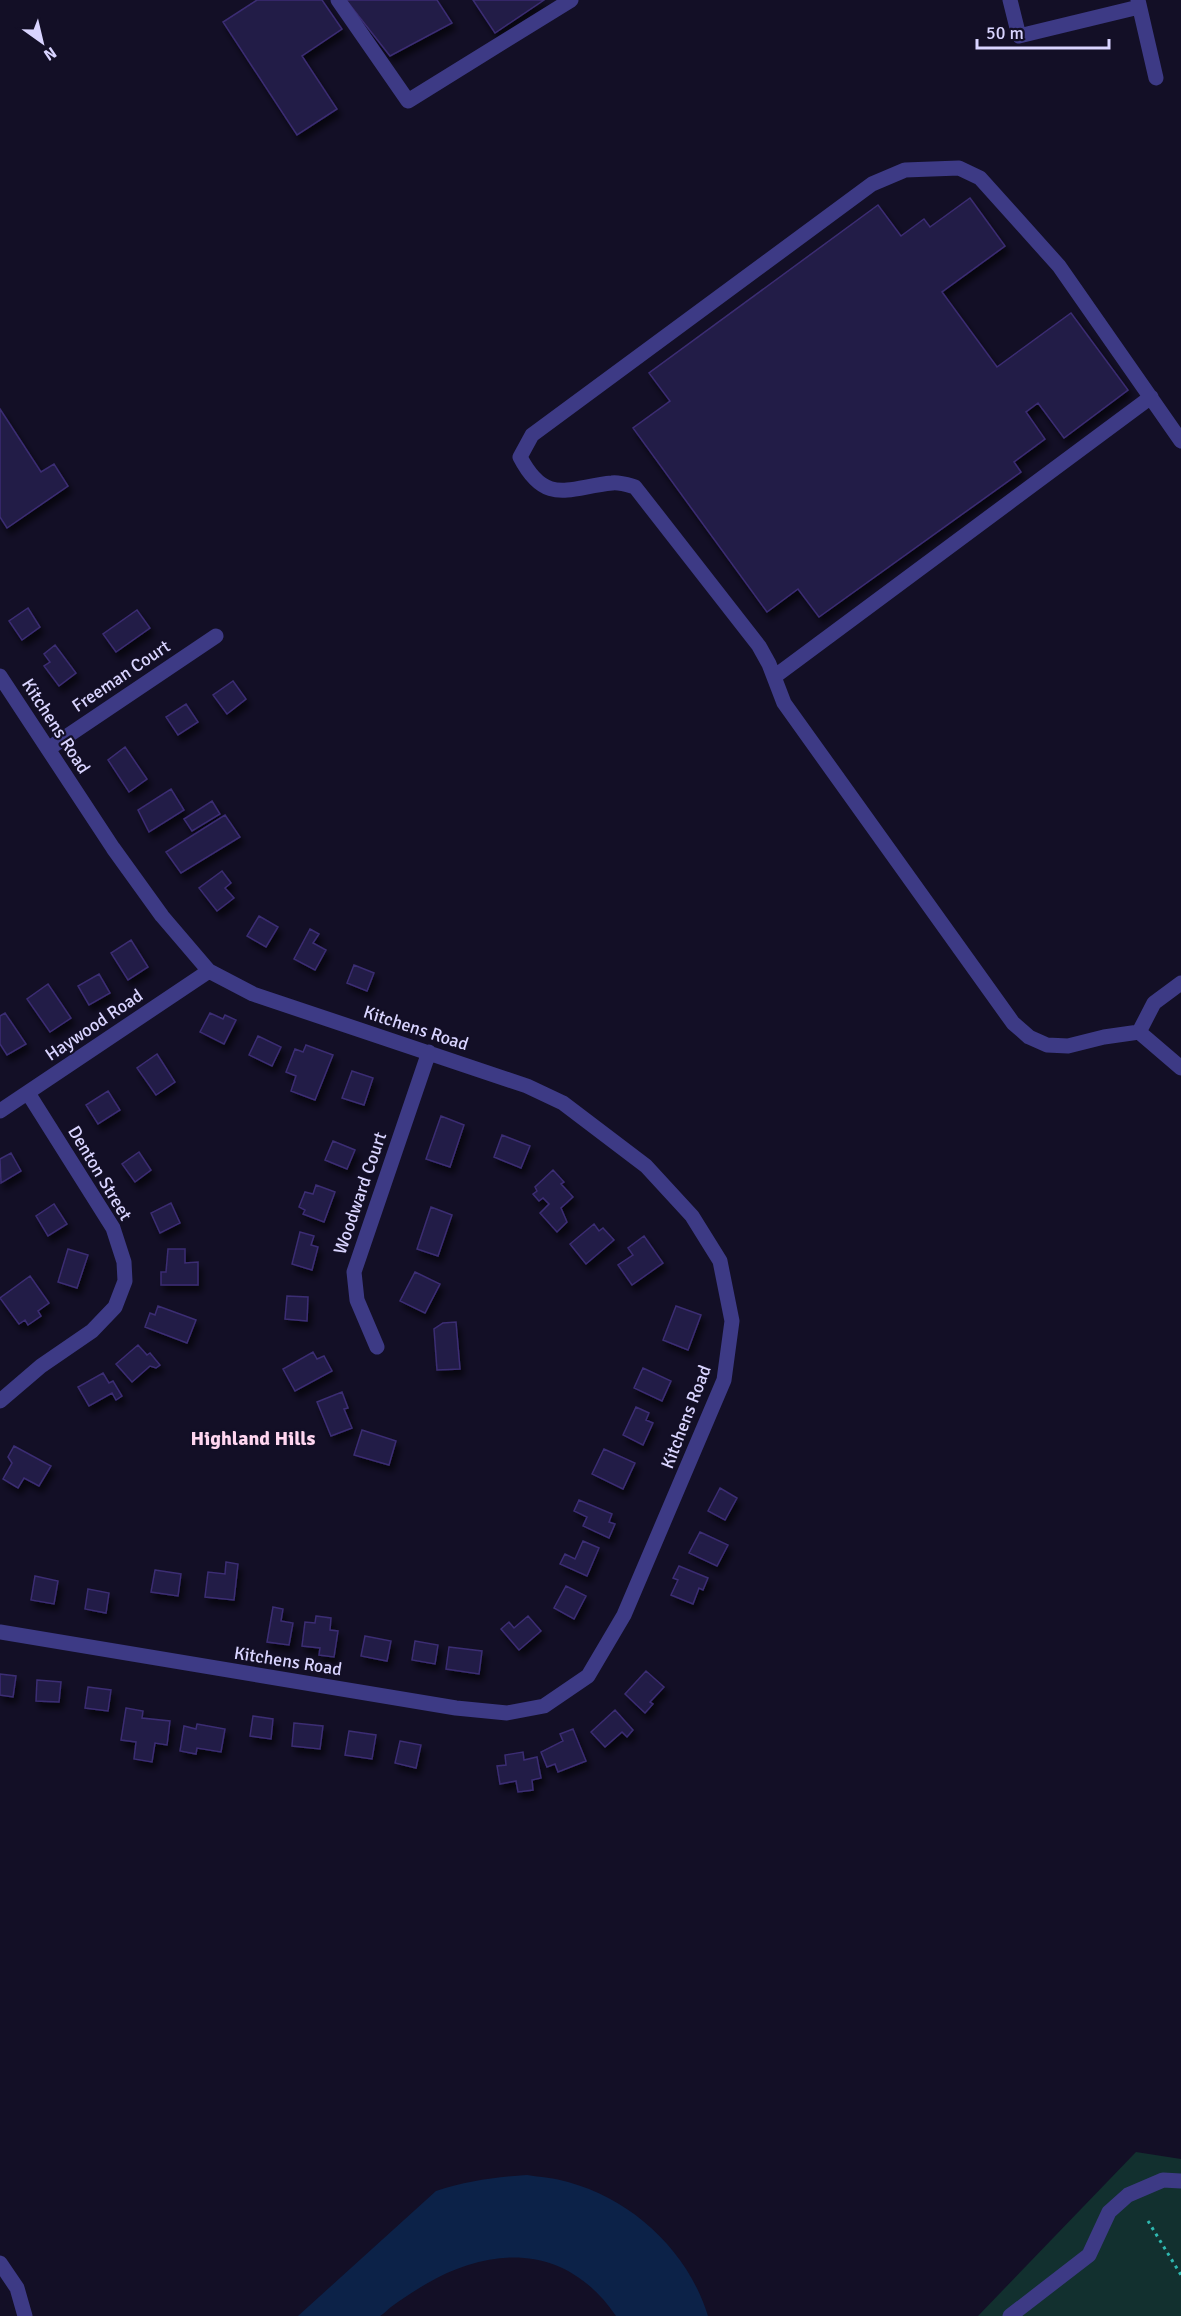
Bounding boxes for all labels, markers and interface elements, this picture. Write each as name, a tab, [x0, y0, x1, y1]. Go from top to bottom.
north arrow	[12, 12, 72, 72]
scale bar	[977, 12, 1109, 50]
text: 50 m	[986, 22, 1024, 44]
text: N	[40, 42, 60, 65]
street label: Freeman Court	[68, 635, 174, 717]
street label: Kitchens Road	[17, 674, 95, 778]
street label: Haywood Road	[41, 984, 147, 1066]
street label: Kitchens Road	[361, 1001, 471, 1055]
street label: Denton Street	[63, 1122, 137, 1224]
street label: Woodward Court	[329, 1129, 391, 1257]
street label: Kitchens Road	[656, 1362, 716, 1472]
district label: Highland Hills	[191, 1426, 316, 1451]
street label: Kitchens Road	[232, 1642, 344, 1680]

